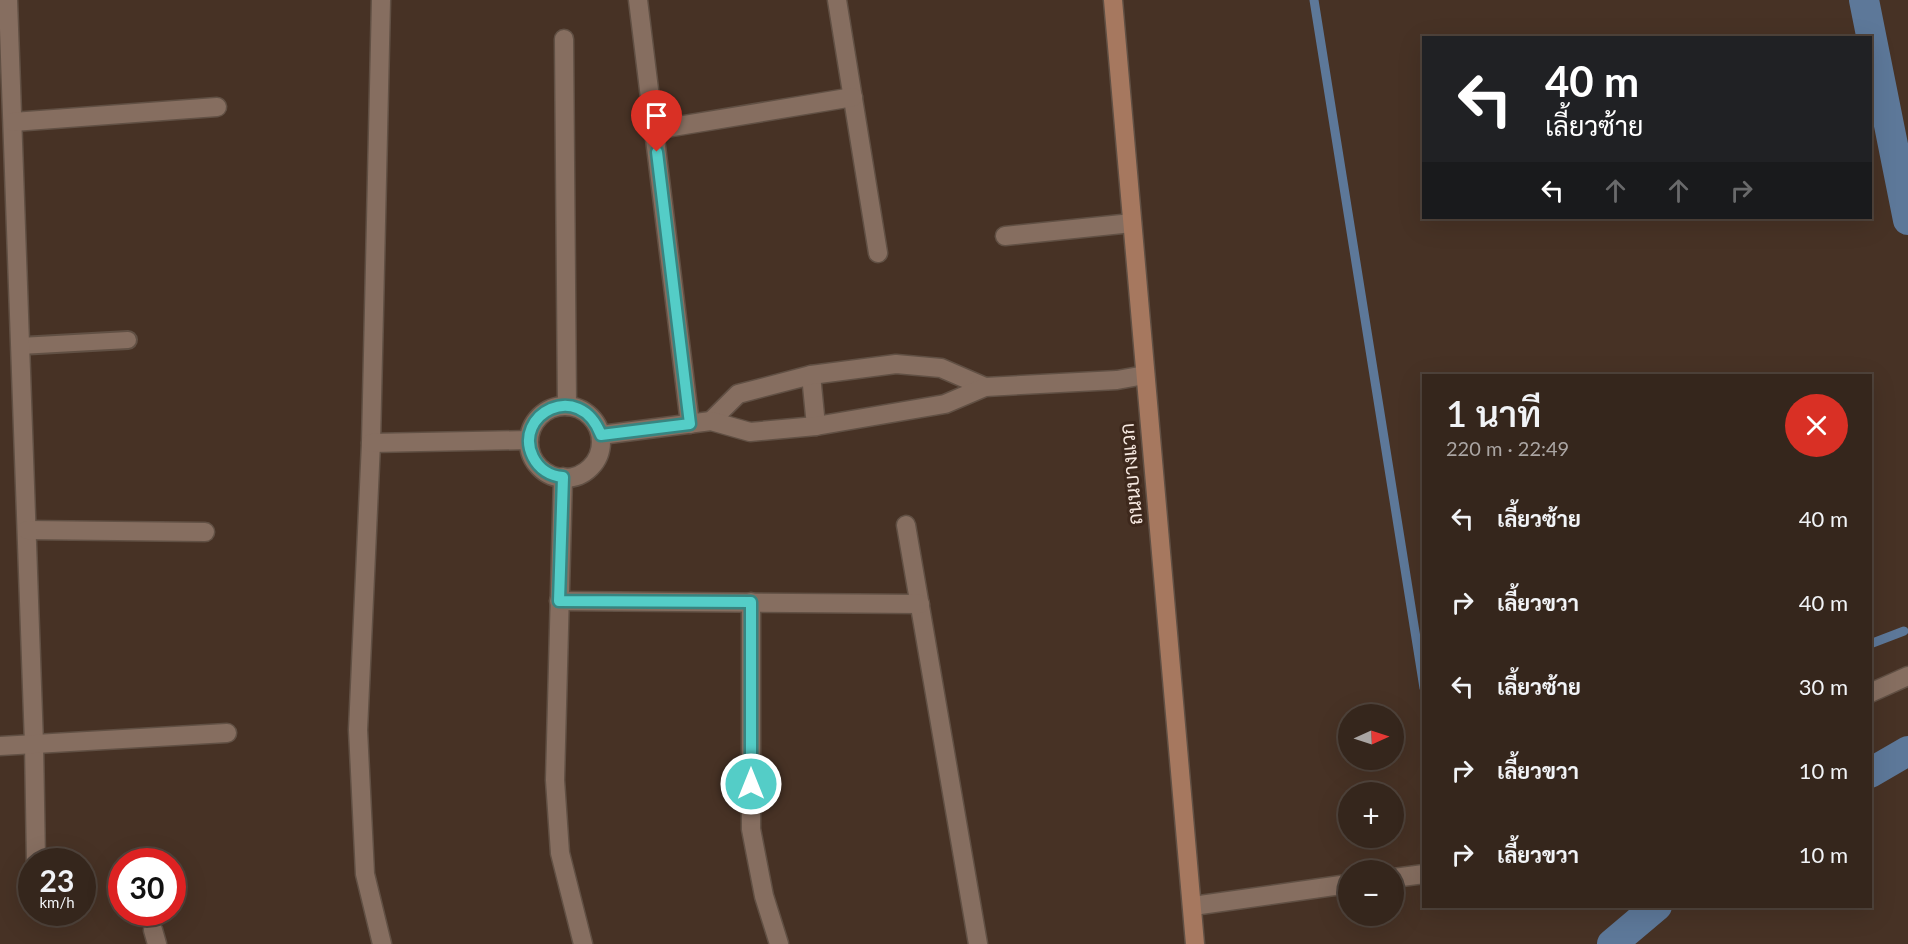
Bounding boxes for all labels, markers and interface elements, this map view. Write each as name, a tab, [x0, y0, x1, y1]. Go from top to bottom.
text: 40 m	[1545, 56, 1639, 106]
icon: left	[1446, 60, 1524, 138]
pin	[631, 90, 682, 152]
icon: arrive	[640, 99, 673, 132]
text: เลี้ยวซ้าย	[1545, 109, 1643, 142]
icon: left	[1536, 174, 1569, 207]
icon: ahead	[1599, 174, 1632, 207]
icon: ahead	[1662, 174, 1695, 207]
icon: right	[1725, 174, 1758, 207]
text: 1 นาที	[1446, 391, 1541, 435]
button: close	[1785, 394, 1848, 457]
street label: ถนนบางแวก	[1114, 422, 1146, 526]
text: 220 m · 22:49	[1446, 436, 1569, 460]
icon: left	[1446, 502, 1479, 535]
text: เลี้ยวซ้าย	[1497, 505, 1581, 532]
text: 40 m	[1799, 505, 1848, 532]
icon: right	[1446, 586, 1479, 619]
text: เลี้ยวขวา	[1497, 589, 1579, 616]
text: 40 m	[1799, 589, 1848, 616]
icon: left	[1446, 670, 1479, 703]
text: เลี้ยวซ้าย	[1497, 673, 1581, 700]
text: 30 m	[1799, 673, 1848, 700]
north arrow	[1338, 704, 1404, 770]
map controls	[1338, 704, 1404, 926]
position arrow	[719, 752, 783, 816]
icon: right	[1446, 754, 1479, 787]
text: เลี้ยวขวา	[1497, 757, 1579, 784]
text: 10 m	[1799, 757, 1848, 784]
button: +	[1338, 782, 1404, 848]
icon: right	[1446, 838, 1479, 871]
text: เลี้ยวขวา	[1497, 841, 1579, 868]
text: 10 m	[1799, 841, 1848, 868]
speed limit sign: 30	[108, 848, 186, 926]
button: −	[1338, 860, 1404, 926]
text: 23	[40, 862, 74, 898]
text: km/h	[39, 893, 75, 911]

